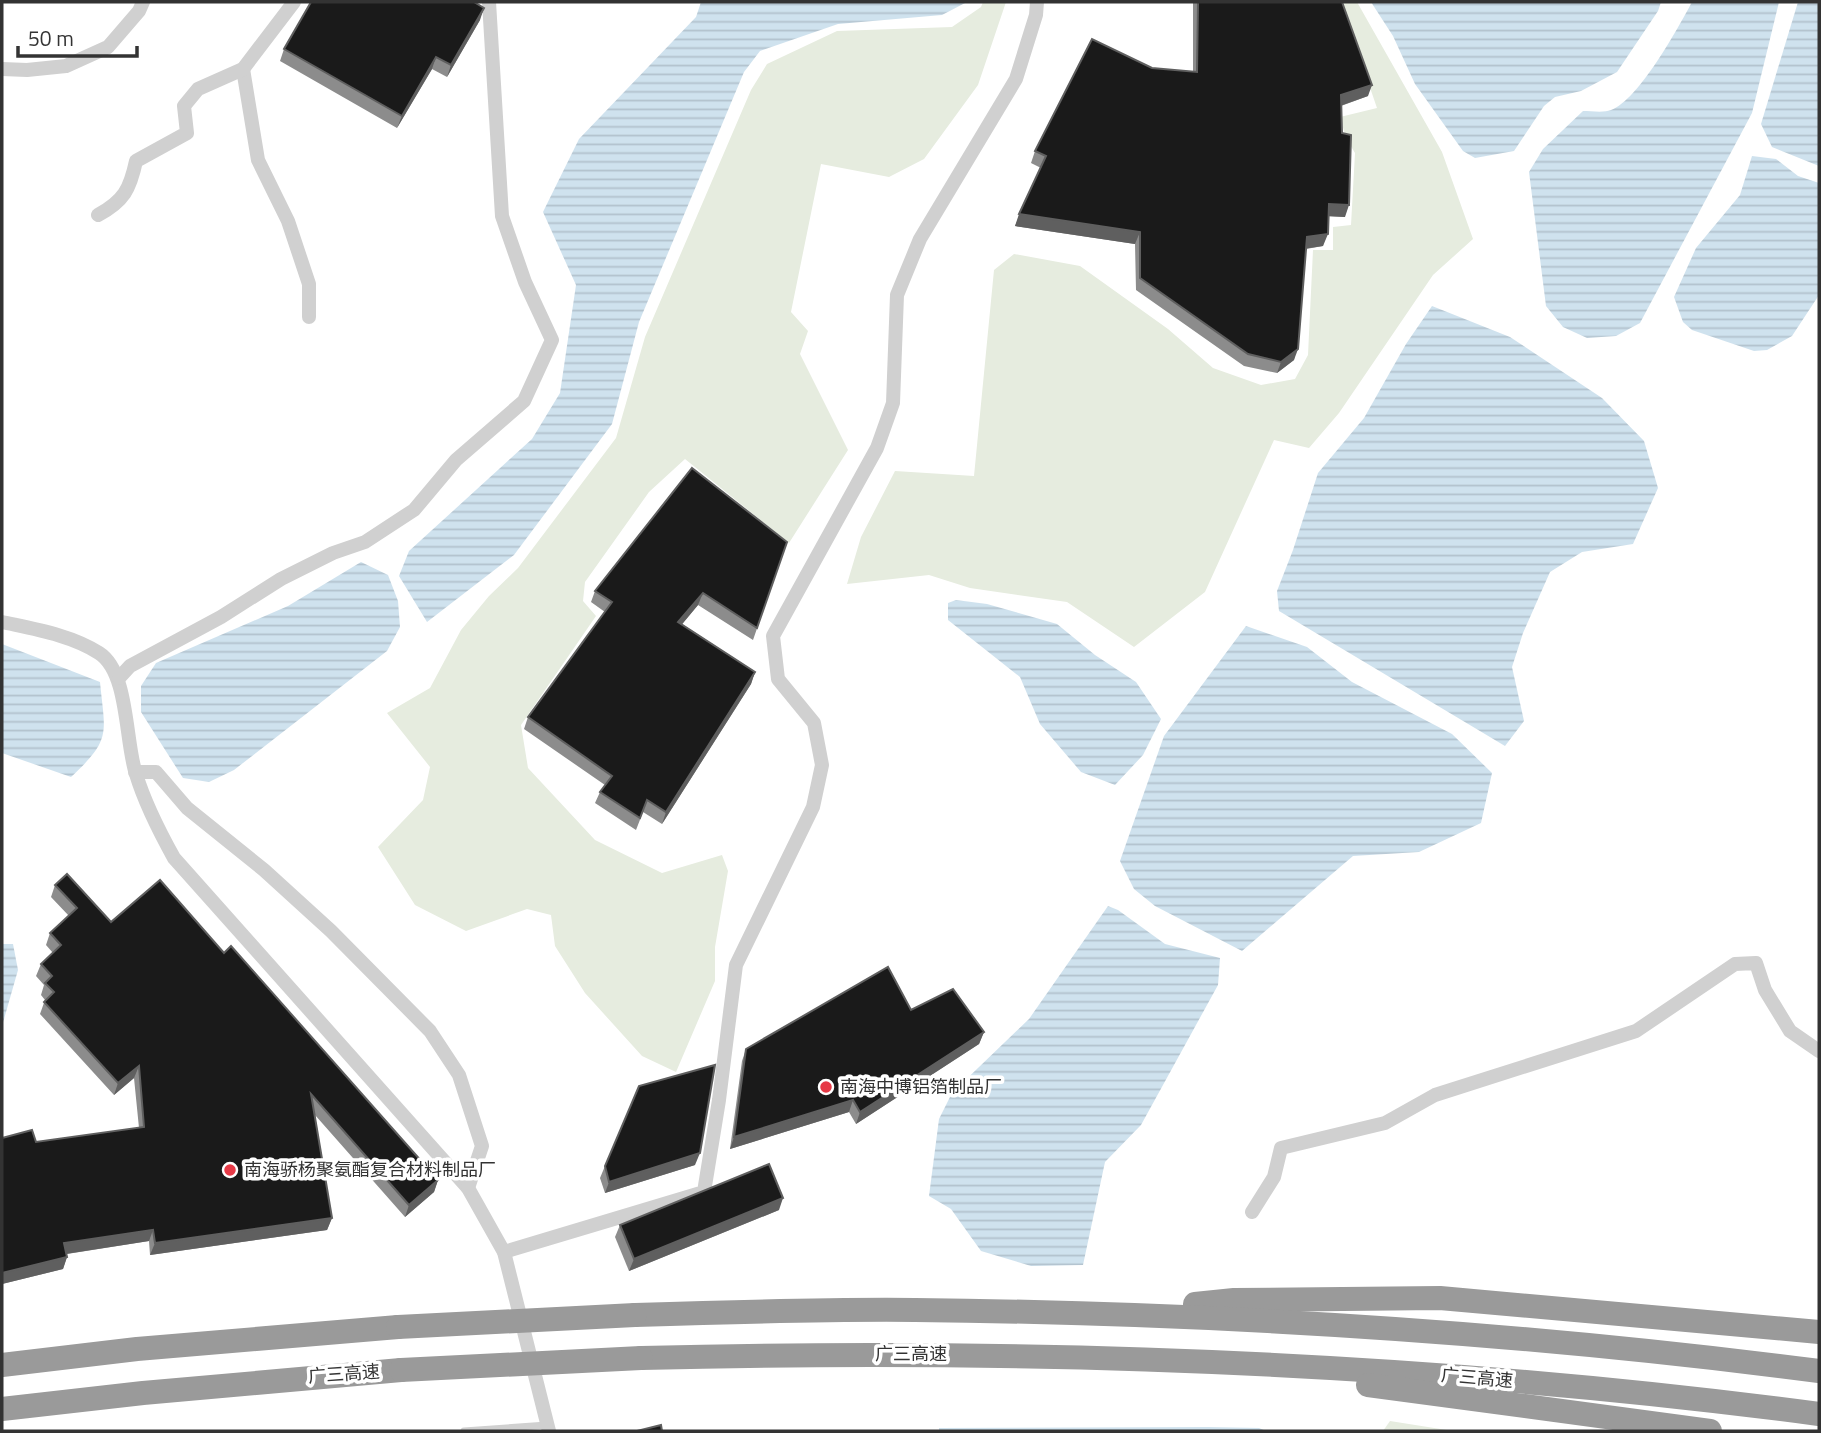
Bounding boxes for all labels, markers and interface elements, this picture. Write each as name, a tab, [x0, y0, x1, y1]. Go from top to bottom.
scale bar	[18, 14, 136, 58]
text: 50 m	[28, 22, 74, 54]
place label: 南海中博铝箔制品厂	[840, 1073, 1002, 1100]
marker: 南海中博铝箔制品厂	[818, 1079, 834, 1095]
place label: 南海骄杨聚氨酯复合材料制品厂	[244, 1156, 496, 1183]
marker: 南海骄杨聚氨酯复合材料制品厂	[222, 1162, 238, 1178]
street label: 广三高速	[875, 1340, 947, 1367]
street label: 广三高速	[307, 1358, 381, 1389]
street label: 广三高速	[1440, 1361, 1514, 1394]

